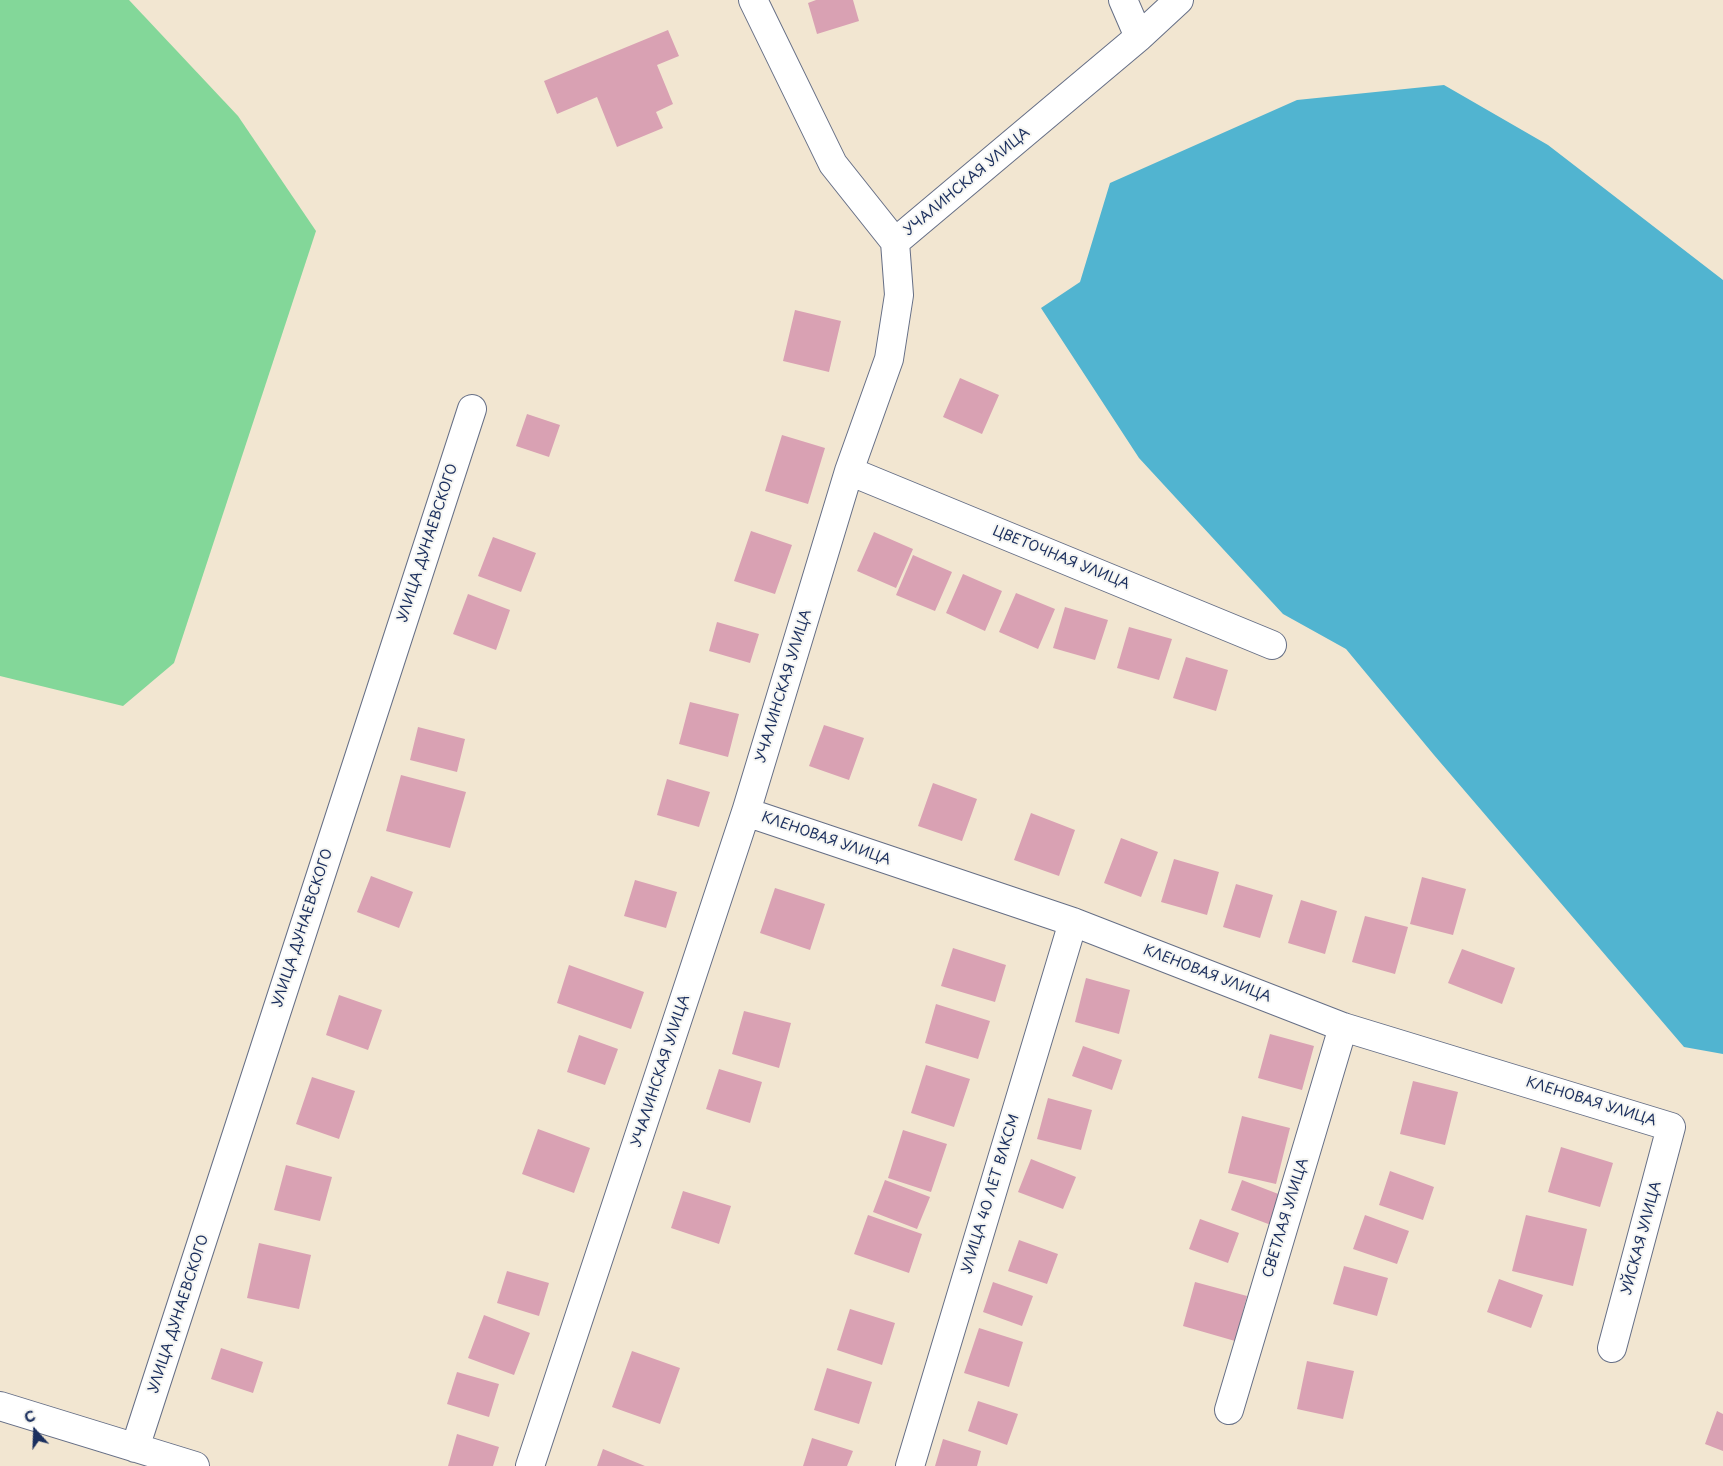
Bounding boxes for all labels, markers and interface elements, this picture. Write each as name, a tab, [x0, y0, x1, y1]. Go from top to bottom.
street label: УЧАЛИНСКАЯ УЛИЦА	[901, 124, 1033, 240]
street label: УЛИЦА ДУНАЕВСКОГО	[394, 462, 462, 624]
street label: ЦВЕТОЧНАЯ УЛИЦА	[990, 523, 1132, 593]
street label: УЧАЛИНСКАЯ УЛИЦА	[753, 607, 815, 765]
street label: КЛЕНОВАЯ УЛИЦА	[759, 809, 893, 869]
street label: УЛИЦА ДУНАЕВСКОГО	[269, 847, 337, 1009]
street label: КЛЕНОВАЯ УЛИЦА	[1141, 942, 1273, 1006]
street label: УЧАЛИНСКАЯ УЛИЦА	[628, 993, 694, 1149]
street label: КЛЕНОВАЯ УЛИЦА	[1524, 1074, 1658, 1130]
street label: УЛИЦА 40 ЛЕТ ВЛКСМ	[959, 1112, 1023, 1276]
street label: СВЕТЛАЯ УЛИЦА	[1260, 1156, 1312, 1280]
street label: УЙСКАЯ УЛИЦА	[1619, 1179, 1665, 1297]
street label: УЛИЦА ДУНАЕВСКОГО	[145, 1233, 213, 1395]
text: С	[21, 1405, 38, 1428]
north arrow	[10, 1406, 60, 1456]

